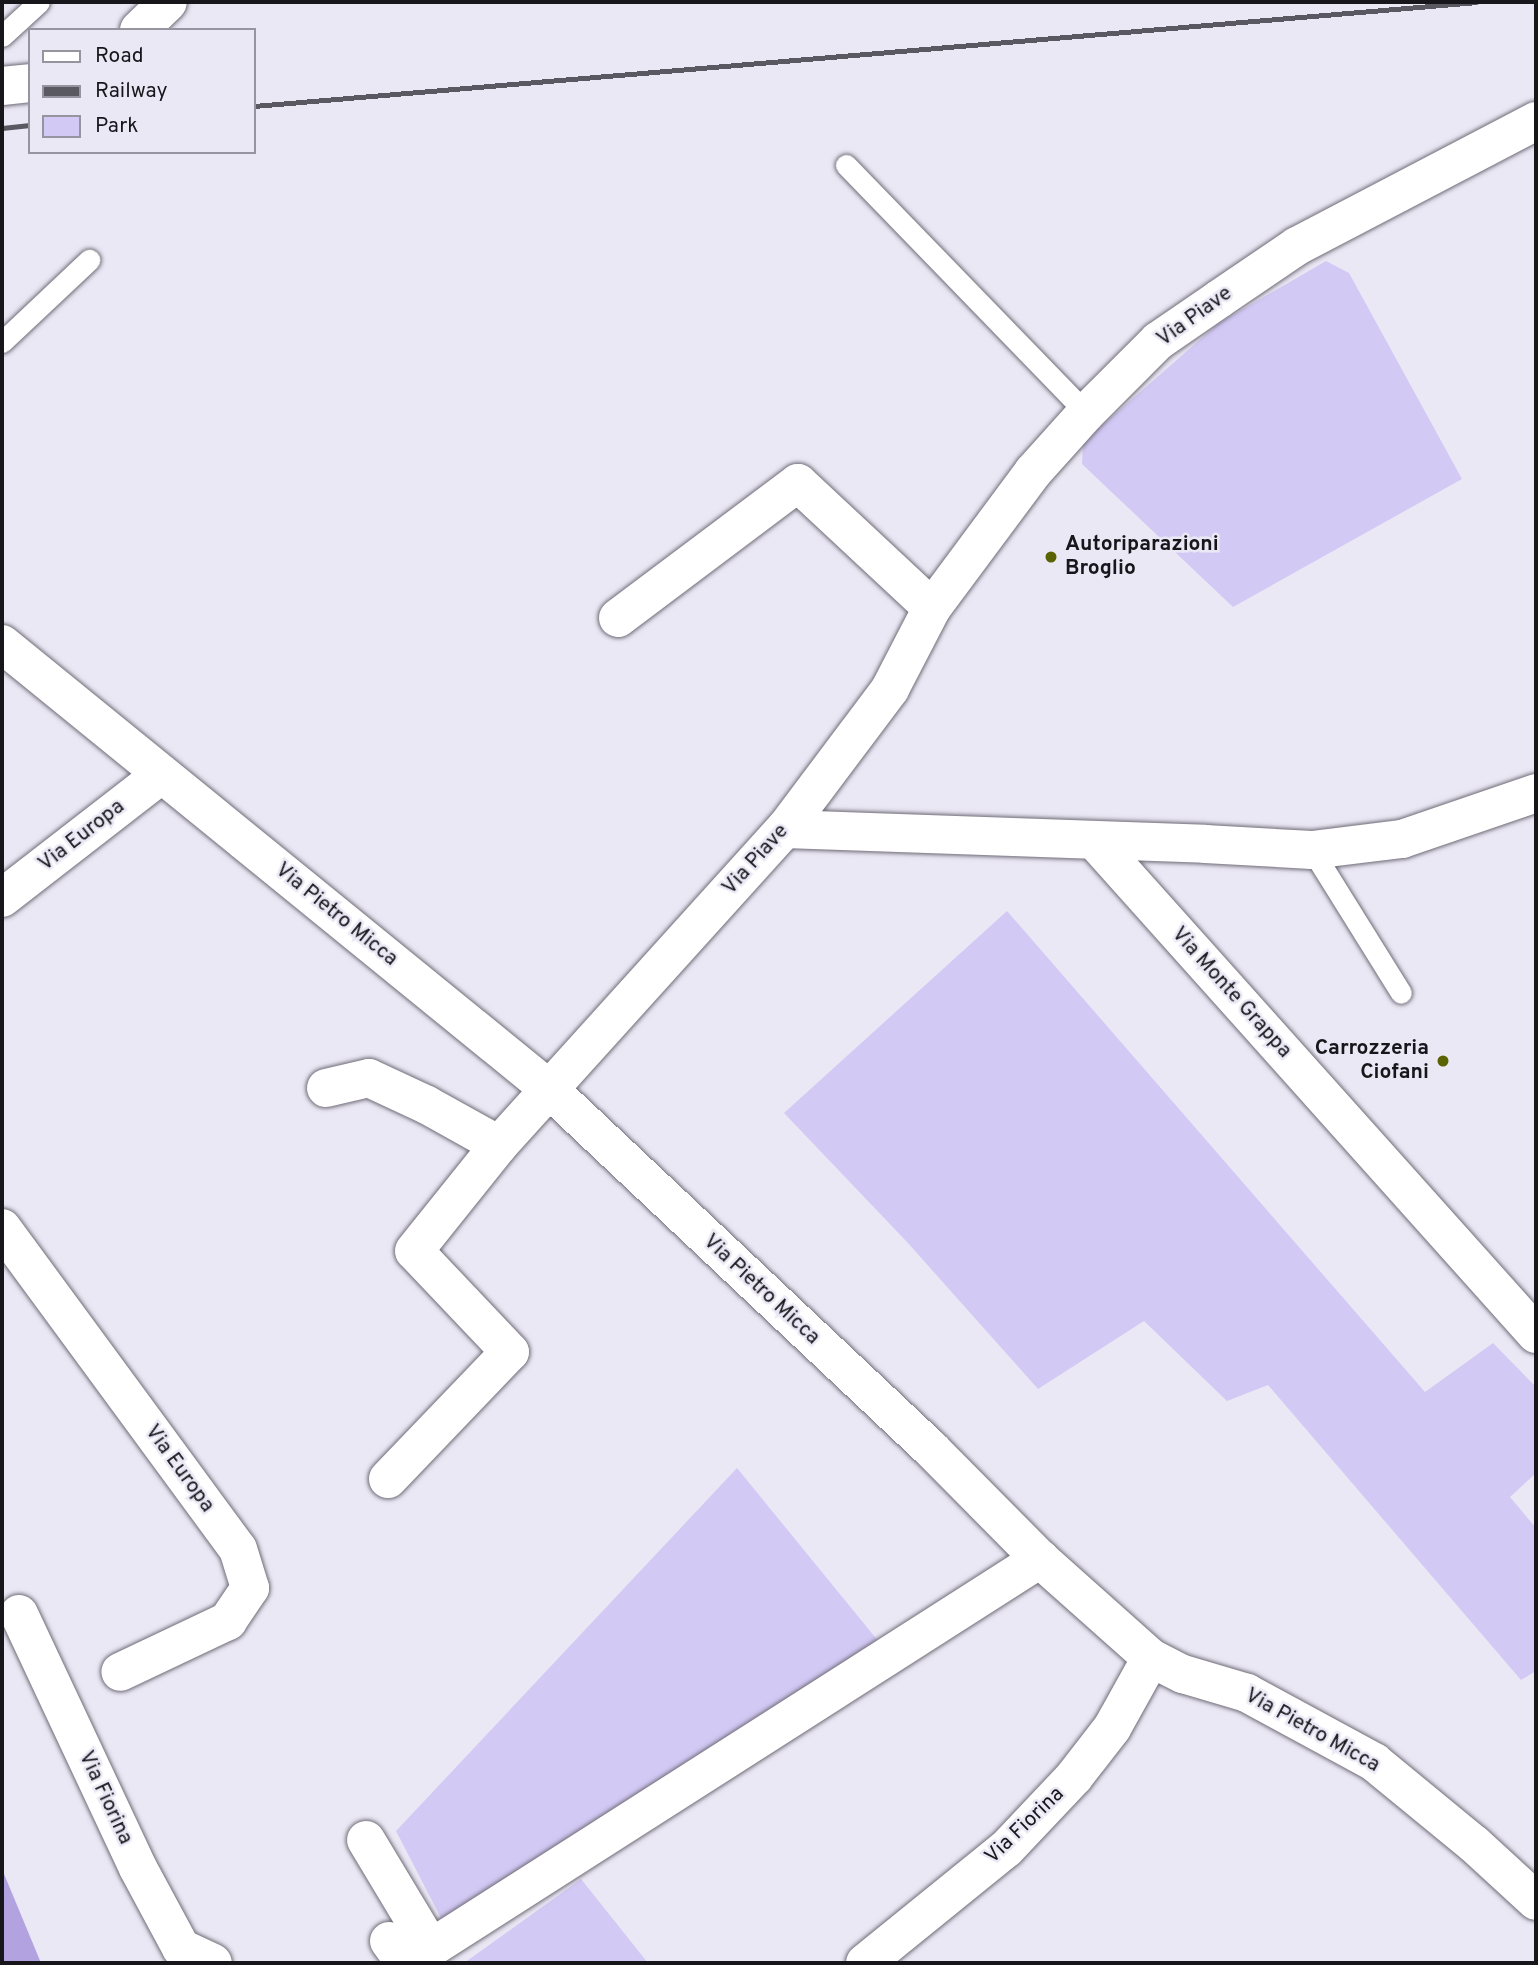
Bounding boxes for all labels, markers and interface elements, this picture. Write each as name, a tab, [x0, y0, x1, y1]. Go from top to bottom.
legend	[28, 28, 256, 154]
text: Road	[95, 43, 144, 70]
text: Railway	[95, 78, 168, 105]
text: Park	[95, 113, 138, 140]
street label: Via Piave	[1153, 281, 1237, 353]
place label: Autoriparazioni Broglio	[1065, 532, 1219, 582]
marker: Autoriparazioni Broglio	[1043, 549, 1059, 565]
street label: Via Europa	[34, 795, 130, 877]
street label: Via Piave	[718, 819, 794, 901]
street label: Via Pietro Micca	[270, 858, 402, 972]
street label: Via Monte Grappa	[1166, 922, 1296, 1064]
place label: Carrozzeria Ciofani	[1315, 1036, 1429, 1086]
marker: Carrozzeria Ciofani	[1435, 1053, 1451, 1069]
street label: Via Pietro Micca	[697, 1230, 825, 1350]
street label: Via Europa	[139, 1420, 219, 1518]
street label: Via Pietro Micca	[1240, 1684, 1384, 1778]
street label: Via Fiorina	[72, 1747, 138, 1849]
street label: Via Fiorina	[980, 1782, 1070, 1870]

